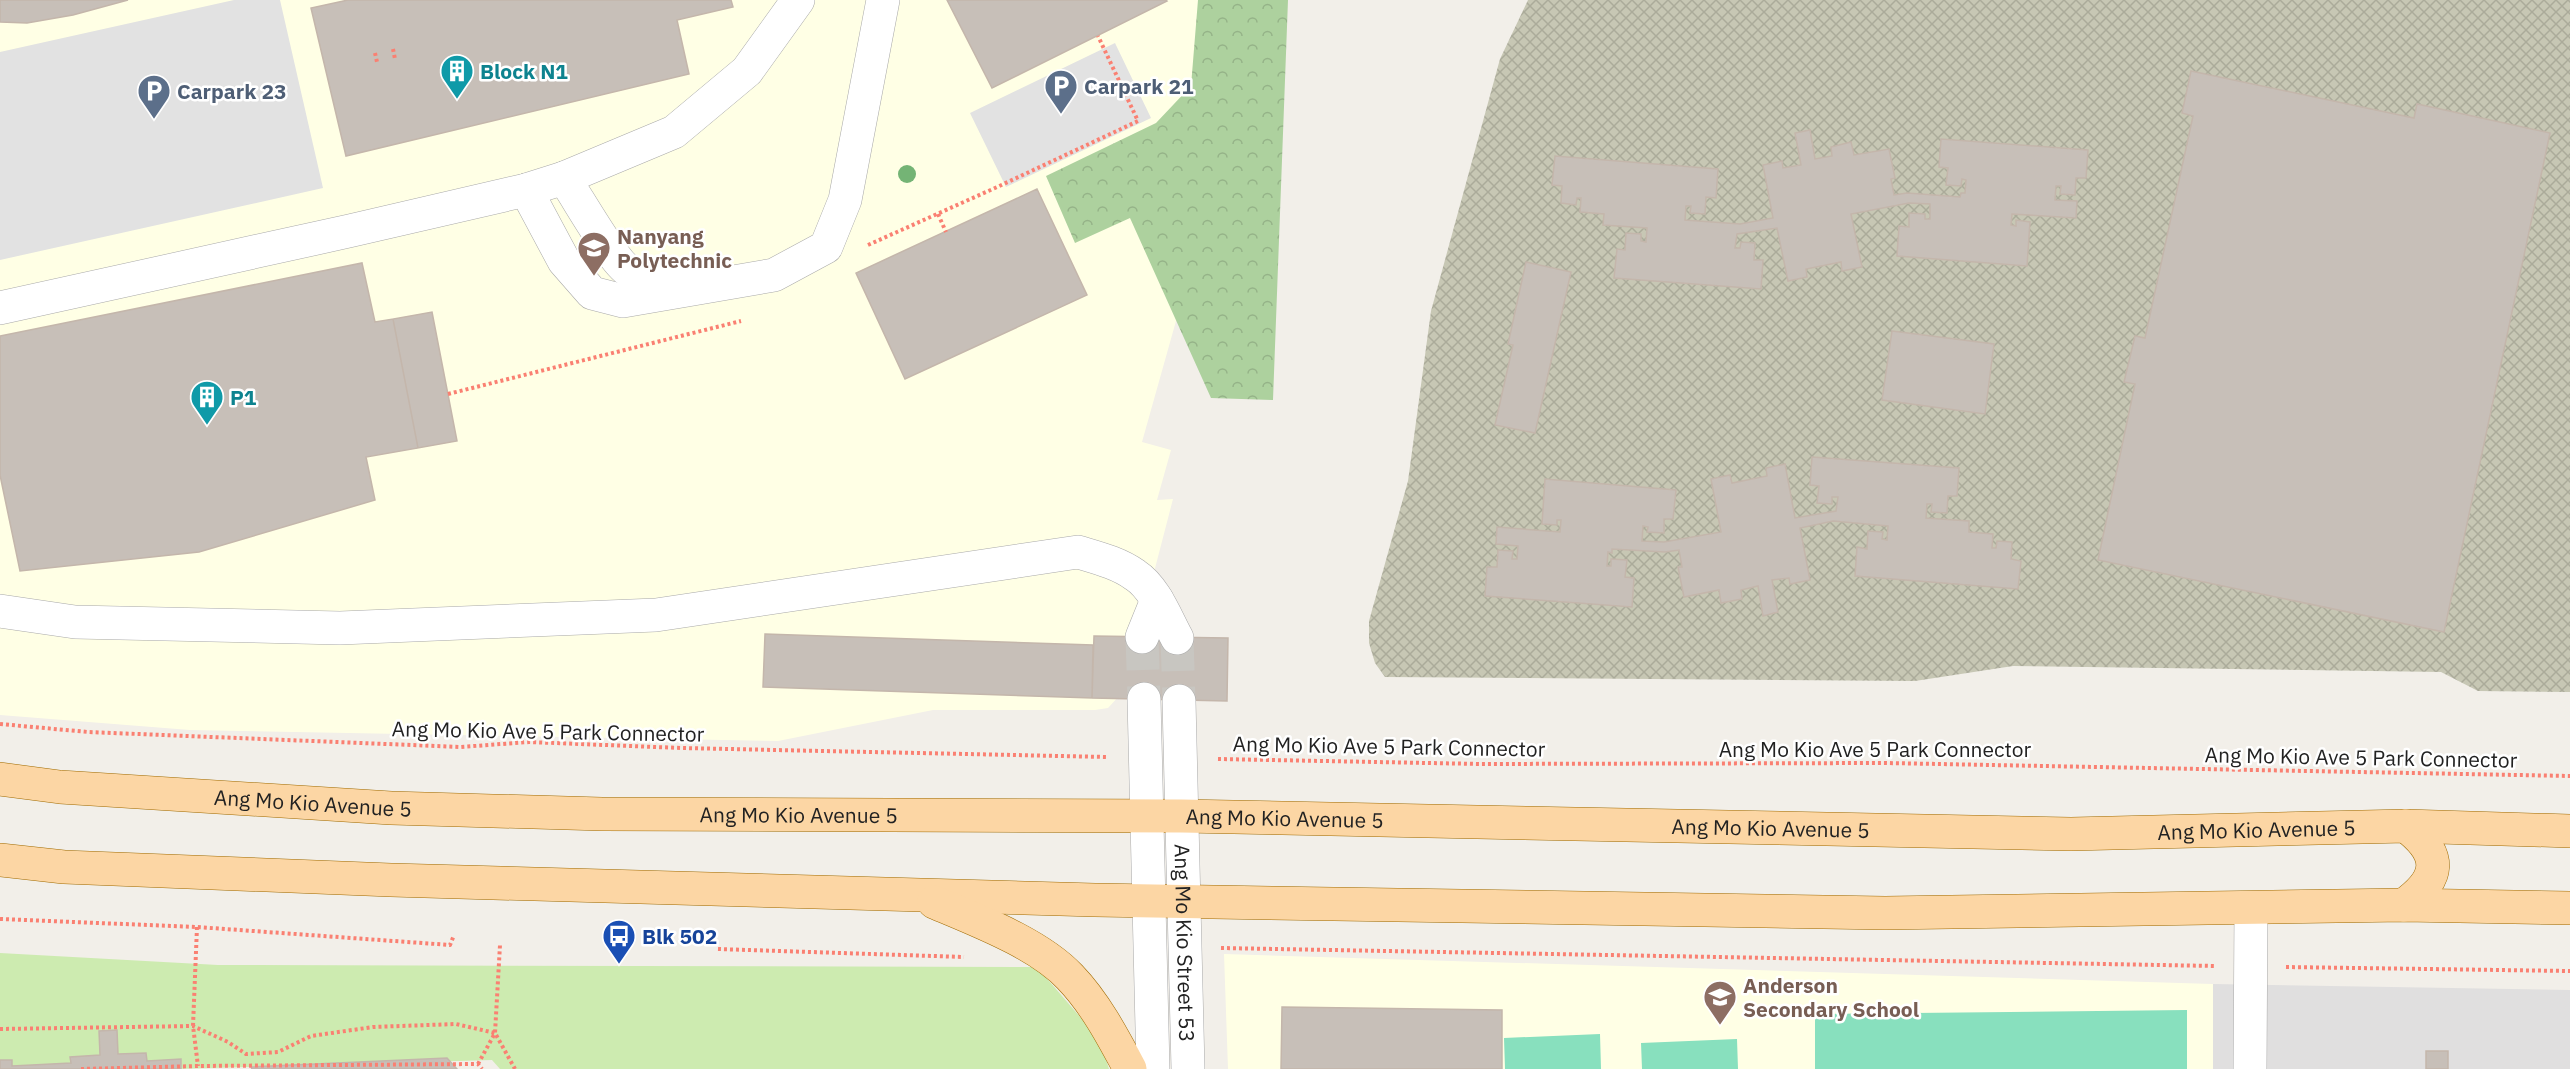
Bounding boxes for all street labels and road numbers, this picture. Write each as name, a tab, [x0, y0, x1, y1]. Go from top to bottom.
street label: Ang Mo Kio Ave 5 Park Connector	[391, 714, 705, 748]
street label: Ang Mo Kio Ave 5 Park Connector	[1232, 729, 1546, 763]
street label: Ang Mo Kio Ave 5 Park Connector	[1719, 735, 2032, 763]
street label: Ang Mo Kio Ave 5 Park Connector	[2204, 740, 2518, 774]
street label: Ang Mo Kio Avenue 5	[213, 783, 412, 823]
street label: Ang Mo Kio Avenue 5	[700, 800, 898, 829]
street label: Ang Mo Kio Avenue 5	[1185, 802, 1384, 834]
street label: Ang Mo Kio Avenue 5	[1671, 812, 1870, 844]
street label: Ang Mo Kio Avenue 5	[2157, 813, 2356, 846]
street label: Ang Mo Kio Street 53	[1168, 843, 1201, 1042]

